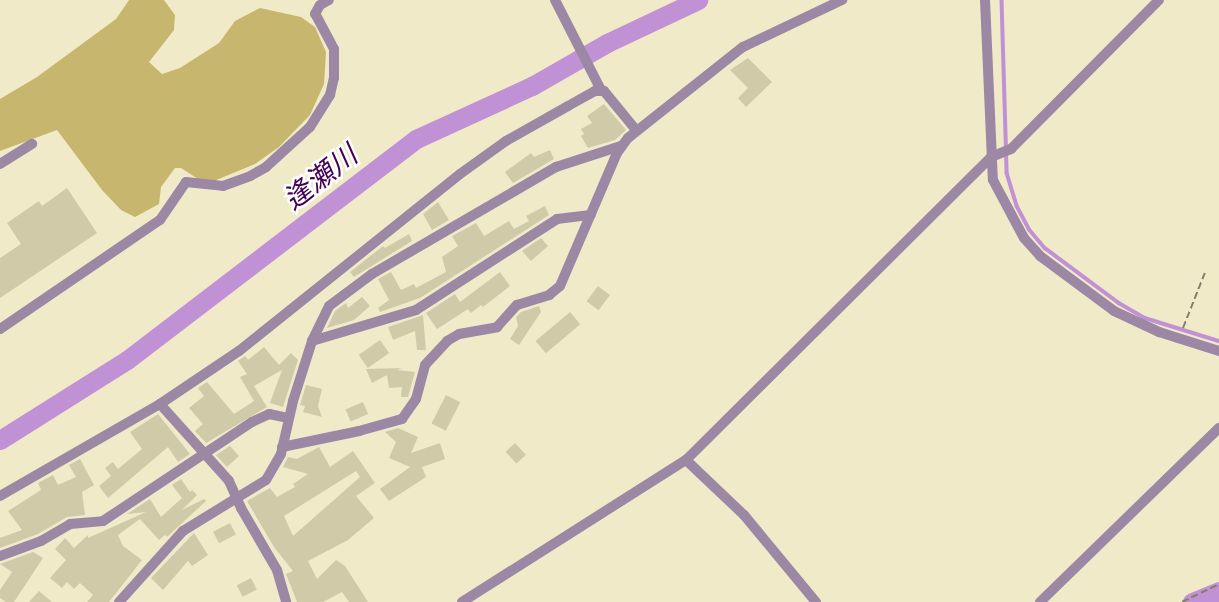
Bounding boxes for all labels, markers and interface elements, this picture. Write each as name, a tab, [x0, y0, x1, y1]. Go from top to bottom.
water label: 逢瀬川	[277, 138, 363, 216]

